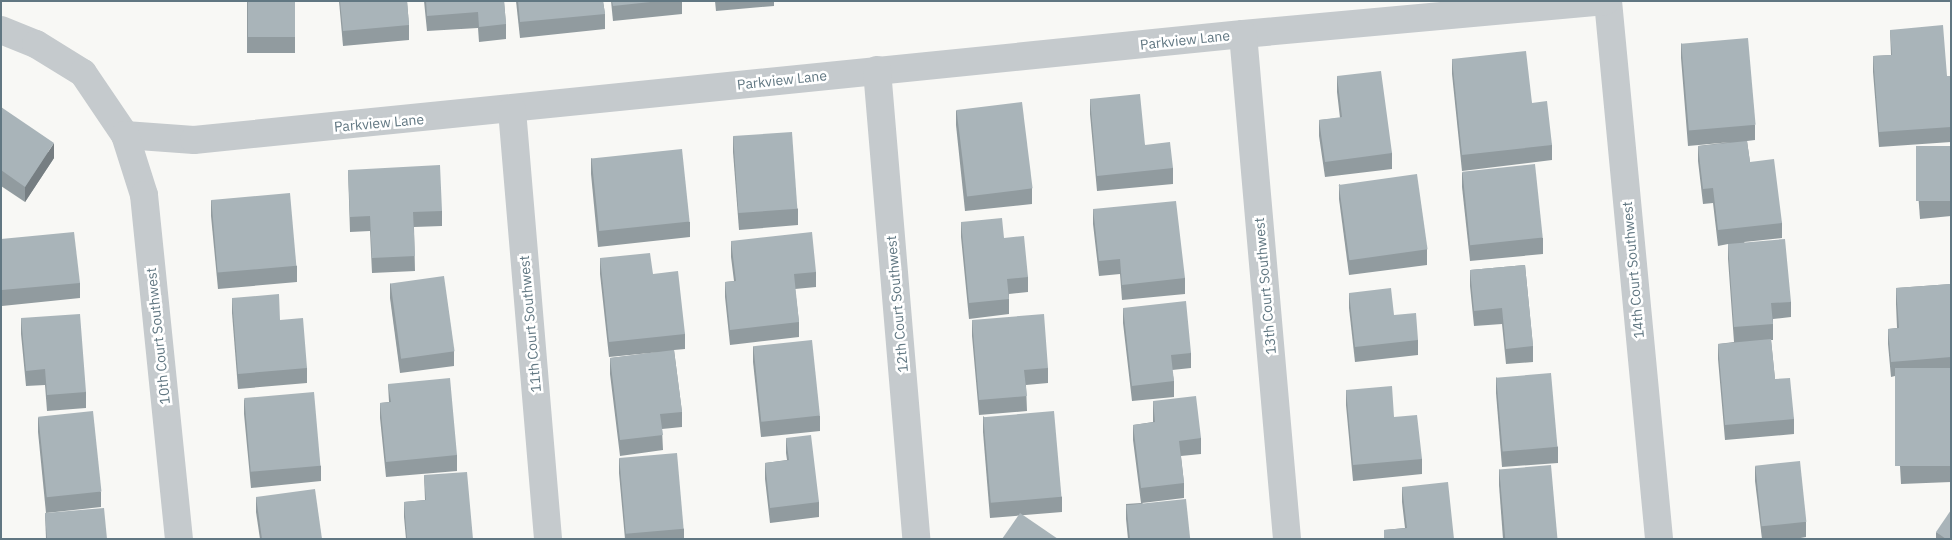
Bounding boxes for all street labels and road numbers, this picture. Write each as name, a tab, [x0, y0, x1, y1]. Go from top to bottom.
street label: Parkview Lane	[1139, 27, 1231, 53]
street label: Parkview Lane	[736, 67, 828, 93]
street label: Parkview Lane	[333, 111, 425, 135]
street label: 14th Court Southwest	[1619, 201, 1647, 339]
street label: 13th Court Southwest	[1251, 217, 1279, 355]
street label: 12th Court Southwest	[883, 235, 911, 373]
street label: 11th Court Southwest	[516, 255, 544, 393]
street label: 10th Court Southwest	[142, 267, 174, 405]

